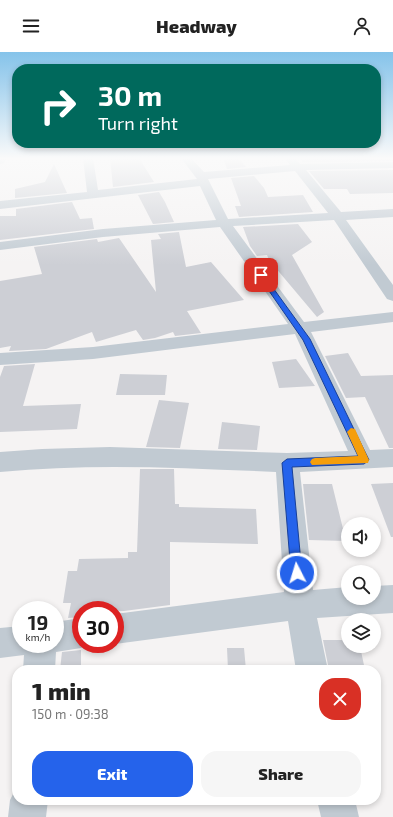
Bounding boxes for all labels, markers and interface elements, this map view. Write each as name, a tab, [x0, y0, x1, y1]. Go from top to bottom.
icon: menu	[20, 15, 42, 37]
text: Headway	[156, 15, 237, 37]
icon: person	[351, 15, 373, 37]
text: 30 m	[98, 78, 162, 112]
icon: right	[32, 80, 84, 132]
text: Turn right	[98, 112, 178, 134]
pin	[244, 258, 278, 292]
icon: arrive	[250, 264, 272, 286]
map controls	[341, 517, 381, 653]
button: sound	[341, 517, 381, 557]
position arrow	[276, 552, 318, 594]
button: search	[341, 565, 381, 605]
speed limit sign: 30	[72, 601, 124, 653]
text: 19	[28, 610, 48, 634]
button: layers	[341, 613, 381, 653]
text: km/h	[26, 631, 50, 643]
text: 1 min	[32, 676, 91, 705]
button: close	[319, 678, 361, 720]
text: 150 m · 09:38	[32, 706, 109, 722]
button: Exit	[32, 751, 193, 797]
button: Share	[201, 751, 361, 797]

